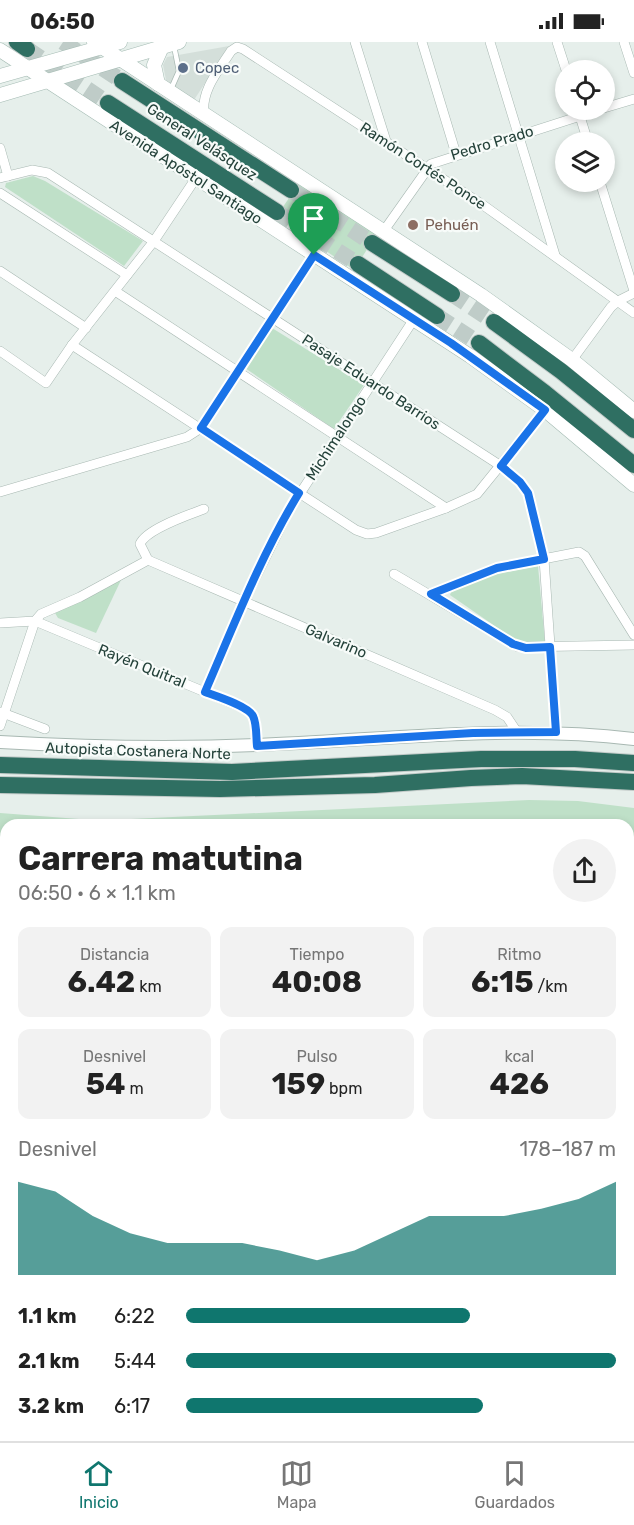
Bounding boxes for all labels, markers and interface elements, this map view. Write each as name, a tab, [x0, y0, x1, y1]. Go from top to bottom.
text: 06:50	[30, 8, 95, 35]
place label: Copec	[195, 59, 239, 77]
map controls	[555, 60, 615, 192]
button: locate	[555, 60, 615, 120]
marker: Copec	[176, 61, 190, 75]
street label: General Velásquez	[143, 100, 261, 185]
street label: Avenida Apóstol Santiago	[106, 116, 266, 228]
street label: Ramón Cortés Ponce	[357, 119, 489, 213]
street label: Pedro Prado	[448, 122, 536, 164]
button: layers	[555, 132, 615, 192]
pin	[288, 193, 339, 255]
icon: arrive	[297, 202, 330, 235]
place label: Pehuén	[425, 216, 479, 234]
marker: Pehuén	[406, 218, 420, 232]
street label: Pasaje Eduardo Barrios	[298, 331, 444, 434]
street label: Michimalongo	[302, 392, 370, 484]
street label: Galvarino	[302, 620, 370, 662]
street label: Rayén Quitral	[95, 640, 189, 692]
street label: Autopista Costanera Norte	[45, 739, 231, 763]
text: Carrera matutina	[18, 839, 303, 878]
button: share	[553, 839, 616, 902]
text: 06:50 · 6 × 1.1 km	[18, 881, 176, 905]
text: Distancia	[80, 945, 149, 964]
text: Tiempo	[289, 945, 344, 964]
text: Ritmo	[497, 945, 541, 964]
text: 6.42	[68, 964, 135, 1000]
text: 40:08	[272, 964, 362, 1000]
text: 6:15	[471, 964, 534, 1000]
text: km	[135, 977, 162, 996]
text: /km	[534, 977, 568, 996]
text: Desnivel	[83, 1047, 146, 1066]
text: Pulso	[296, 1047, 338, 1066]
text: kcal	[505, 1047, 534, 1066]
text: 54	[86, 1066, 126, 1102]
text: 159	[272, 1066, 325, 1102]
text: 426	[490, 1066, 549, 1102]
text: m	[126, 1079, 144, 1098]
text: bpm	[325, 1079, 362, 1098]
text: Desnivel	[18, 1137, 97, 1161]
text: 178–187 m	[519, 1137, 616, 1161]
text: 1.1 km	[18, 1304, 77, 1328]
text: 6:22	[114, 1304, 155, 1328]
text: 2.1 km	[18, 1349, 80, 1373]
text: 5:44	[114, 1349, 156, 1373]
text: 3.2 km	[18, 1394, 84, 1418]
text: 6:17	[114, 1394, 150, 1418]
tab: Inicio	[79, 1457, 119, 1512]
tab: Mapa	[277, 1457, 317, 1512]
tab: Guardados	[475, 1457, 555, 1512]

